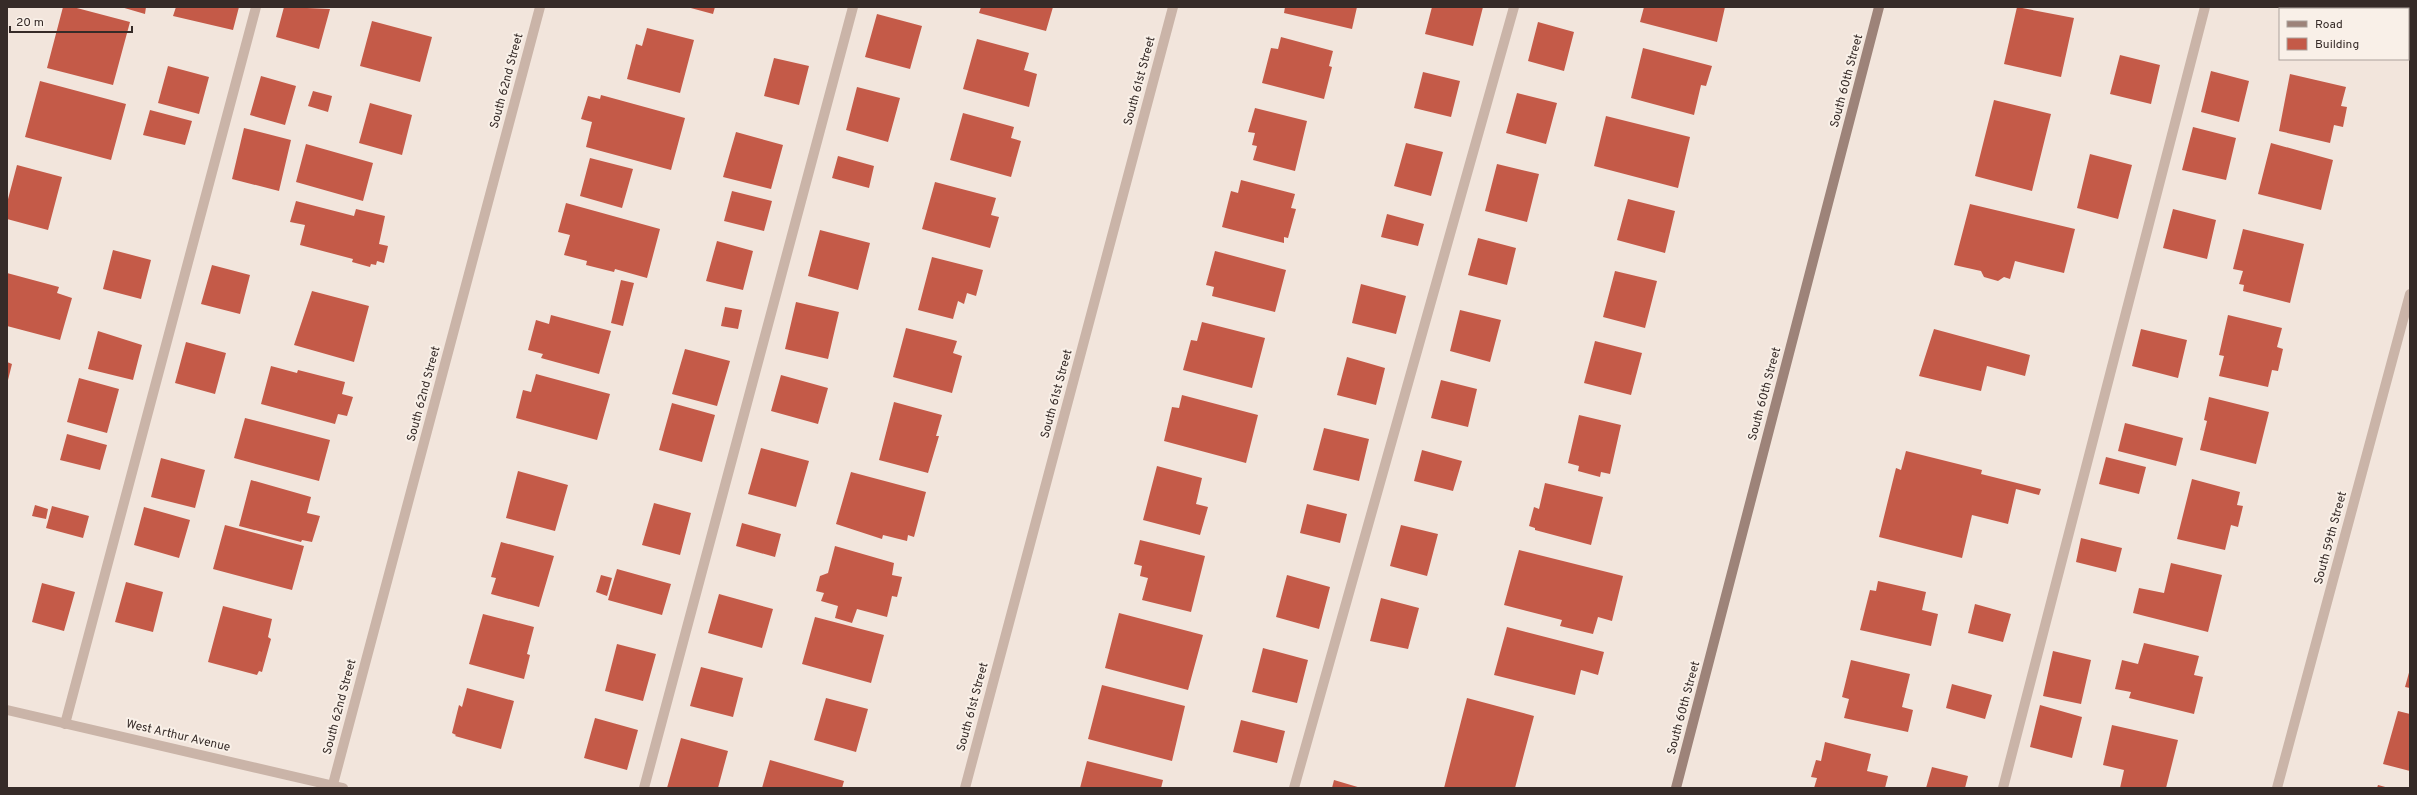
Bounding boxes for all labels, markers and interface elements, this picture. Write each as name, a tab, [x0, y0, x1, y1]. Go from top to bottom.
scale bar	[10, 8, 132, 34]
legend	[2279, 8, 2409, 60]
text: 20 m	[16, 15, 44, 31]
text: Road	[2315, 17, 2343, 33]
street label: South 62nd Street	[487, 31, 527, 131]
street label: South 60th Street	[1827, 33, 1867, 129]
street label: South 61st Street	[1120, 35, 1160, 127]
text: Building	[2315, 37, 2359, 53]
street label: South 62nd Street	[404, 344, 444, 444]
street label: South 60th Street	[1745, 346, 1785, 442]
street label: South 61st Street	[1037, 348, 1077, 440]
street label: South 59th Street	[2311, 490, 2351, 586]
street label: South 62nd Street	[320, 657, 360, 757]
street label: South 60th Street	[1664, 660, 1704, 756]
street label: South 61st Street	[953, 661, 993, 753]
street label: West Arthur Avenue	[124, 716, 232, 756]

